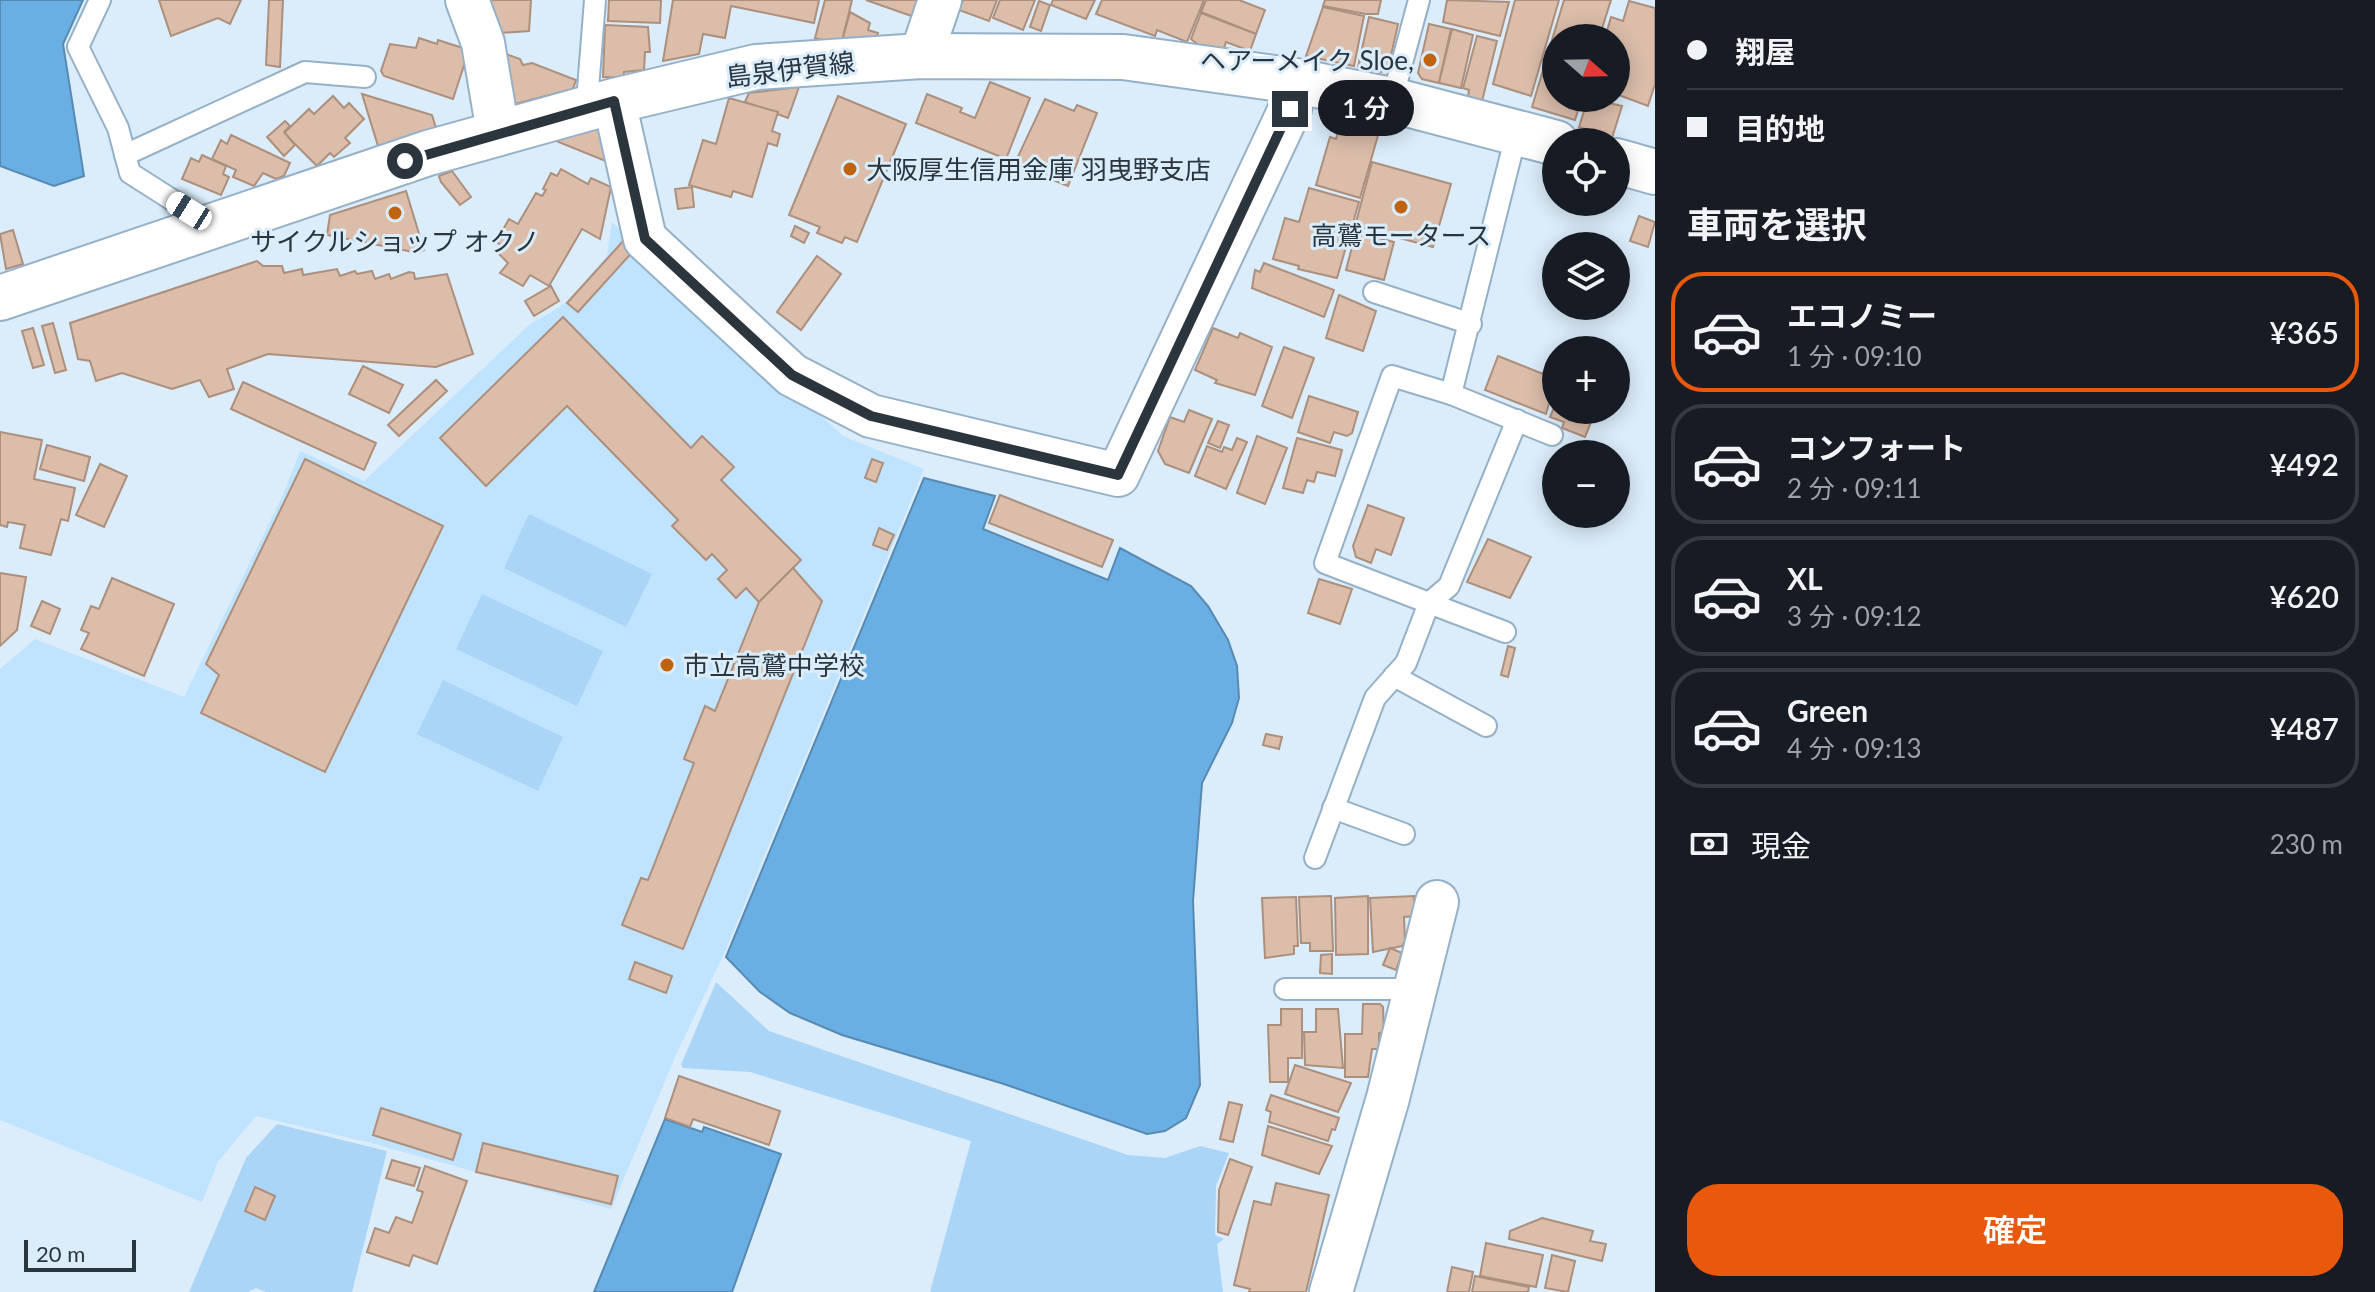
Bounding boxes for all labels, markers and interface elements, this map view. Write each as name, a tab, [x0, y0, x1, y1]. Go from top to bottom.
north arrow	[1542, 24, 1630, 112]
map controls	[1542, 24, 1630, 528]
text: 翔屋	[1735, 33, 1795, 69]
place label: ヘアーメイク Sloe,	[1200, 44, 1414, 76]
street label: 島泉伊賀線	[724, 45, 856, 93]
marker: ヘアーメイク Sloe,	[1421, 51, 1439, 69]
callout: 1 分	[1318, 81, 1414, 137]
route end	[1272, 91, 1308, 127]
text: 1 分	[1342, 92, 1390, 124]
text: 目的地	[1735, 110, 1825, 146]
button: locate	[1542, 128, 1630, 216]
route start	[387, 143, 423, 179]
place label: 大阪厚生信用金庫 羽曳野支店	[866, 153, 1211, 185]
marker: 大阪厚生信用金庫 羽曳野支店	[841, 160, 859, 178]
car	[162, 188, 216, 234]
marker: 高鷲モータース	[1392, 198, 1410, 216]
text: 車両を選択	[1687, 202, 1867, 246]
marker: サイクルショップ オクノ	[386, 204, 404, 222]
place label: 高鷲モータース	[1311, 219, 1491, 251]
place label: サイクルショップ オクノ	[250, 225, 540, 257]
button: layers	[1542, 232, 1630, 320]
icon: car	[1691, 296, 1763, 368]
text: エコノミー	[1787, 297, 1937, 333]
text: ¥365	[2269, 314, 2339, 350]
button: +	[1542, 336, 1630, 424]
text: 1 分 · 09:10	[1787, 340, 1922, 372]
icon: car	[1691, 428, 1763, 500]
text: コンフォート	[1787, 429, 1966, 465]
button: −	[1542, 440, 1630, 528]
text: ¥492	[2269, 446, 2339, 482]
text: 2 分 · 09:11	[1787, 472, 1922, 504]
icon: car	[1691, 560, 1763, 632]
text: XL	[1787, 560, 1823, 596]
text: ¥620	[2269, 578, 2339, 614]
text: 3 分 · 09:12	[1787, 600, 1922, 632]
place label: 市立高鷲中学校	[683, 649, 865, 681]
marker: 市立高鷲中学校	[658, 656, 676, 674]
icon: car	[1691, 692, 1763, 764]
text: Green	[1787, 692, 1868, 728]
text: ¥487	[2269, 710, 2339, 746]
text: 4 分 · 09:13	[1787, 732, 1922, 764]
icon: cash	[1687, 822, 1731, 866]
text: 現金	[1751, 827, 1811, 863]
text: 230 m	[2270, 828, 2343, 860]
button: 確定	[1687, 1184, 2343, 1276]
scale bar	[24, 1236, 136, 1272]
text: 20 m	[36, 1240, 85, 1267]

